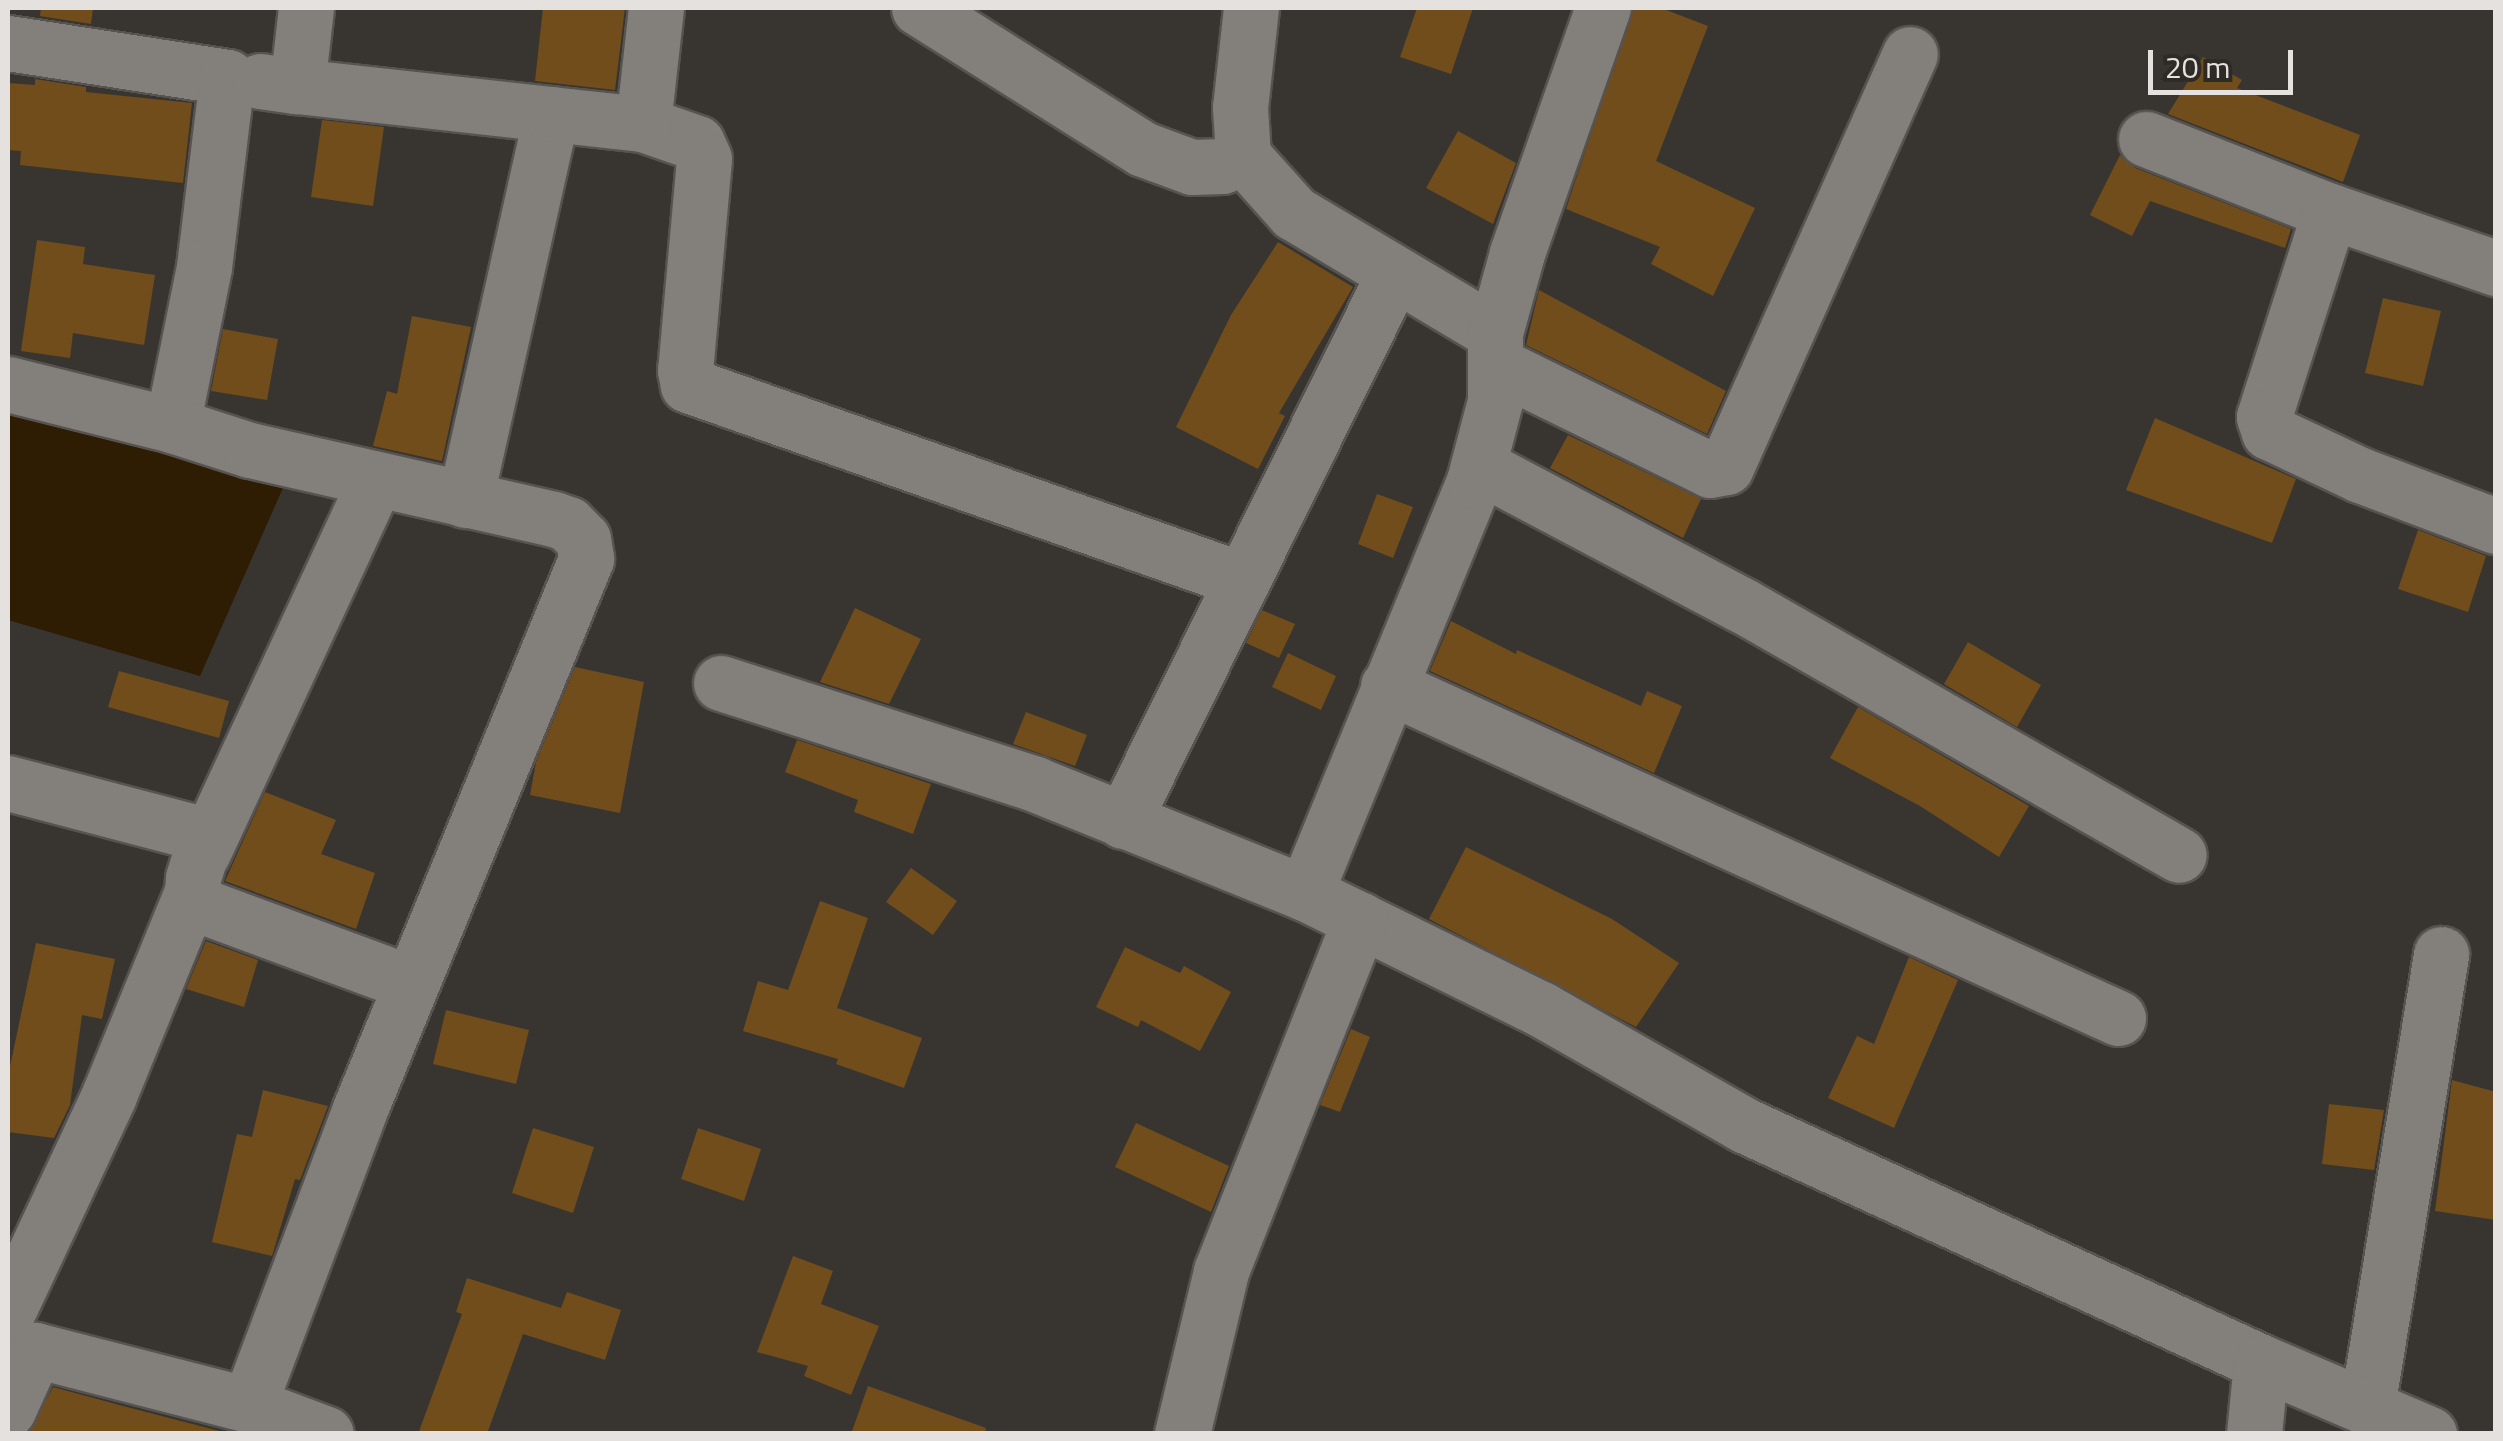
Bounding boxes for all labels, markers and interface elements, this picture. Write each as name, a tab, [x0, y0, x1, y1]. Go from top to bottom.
scale bar	[2153, 30, 2298, 92]
text: 20 m	[2165, 44, 2230, 90]

